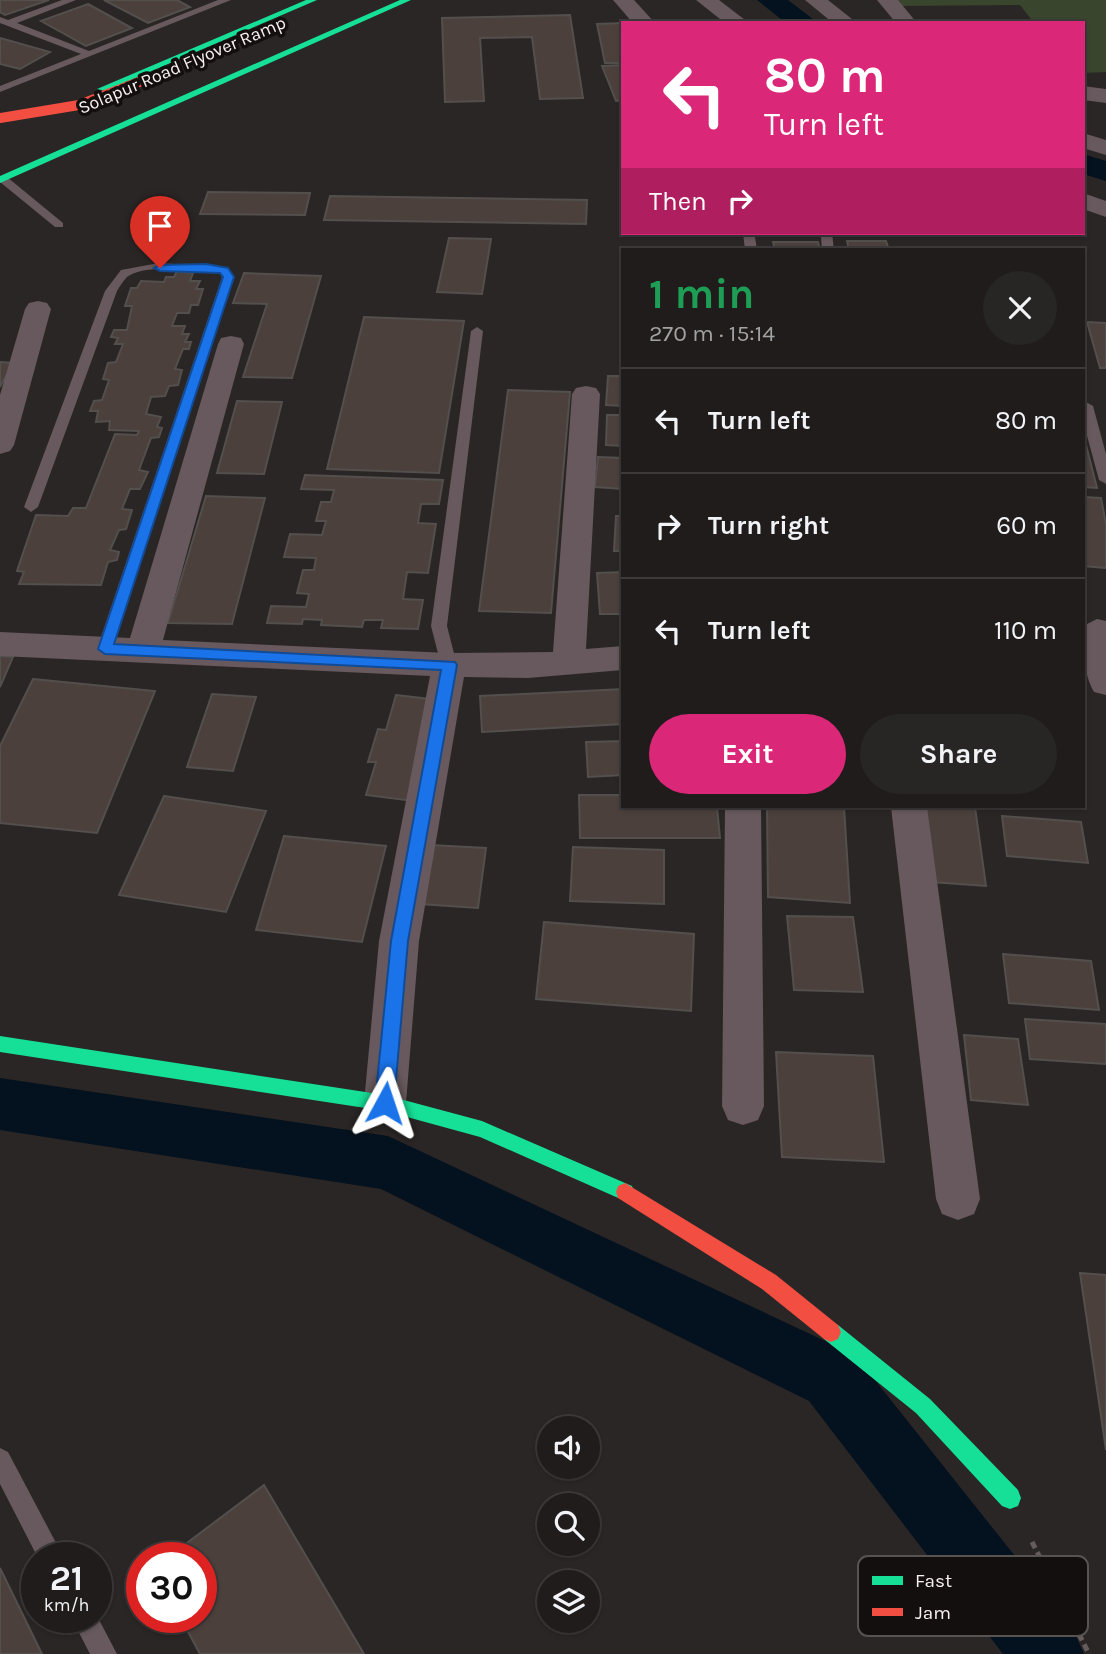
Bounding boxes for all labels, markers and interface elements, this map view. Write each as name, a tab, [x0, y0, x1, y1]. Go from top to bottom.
street label: Solapur Road Flyover Ramp	[75, 11, 289, 119]
text: 80 m	[764, 47, 886, 104]
icon: left	[649, 49, 740, 140]
text: Turn left	[764, 106, 884, 143]
icon: right	[721, 182, 759, 220]
text: Then	[649, 186, 707, 217]
pin	[130, 196, 190, 268]
icon: arrive	[141, 207, 179, 245]
text: 1 min	[649, 269, 754, 319]
button: close	[983, 271, 1057, 345]
text: 270 m · 15:14	[649, 320, 775, 347]
icon: left	[649, 402, 687, 440]
text: Turn left	[708, 405, 810, 436]
text: 80 m	[995, 405, 1057, 436]
icon: right	[649, 507, 687, 545]
text: Turn right	[708, 510, 829, 541]
text: 60 m	[996, 510, 1057, 541]
icon: left	[649, 612, 687, 650]
text: Turn left	[708, 615, 810, 646]
text: 110 m	[994, 615, 1057, 646]
button: Exit	[649, 714, 846, 794]
button: Share	[860, 714, 1057, 794]
position arrow	[348, 1066, 422, 1140]
map controls	[537, 1416, 600, 1633]
button: sound	[537, 1416, 600, 1479]
button: search	[537, 1493, 600, 1556]
speed limit sign: 30	[126, 1542, 217, 1633]
legend	[858, 1556, 1088, 1636]
text: 21	[50, 1558, 83, 1599]
button: layers	[537, 1570, 600, 1633]
text: Fast	[915, 1570, 952, 1592]
text: km/h	[44, 1594, 89, 1616]
text: Jam	[915, 1602, 951, 1624]

